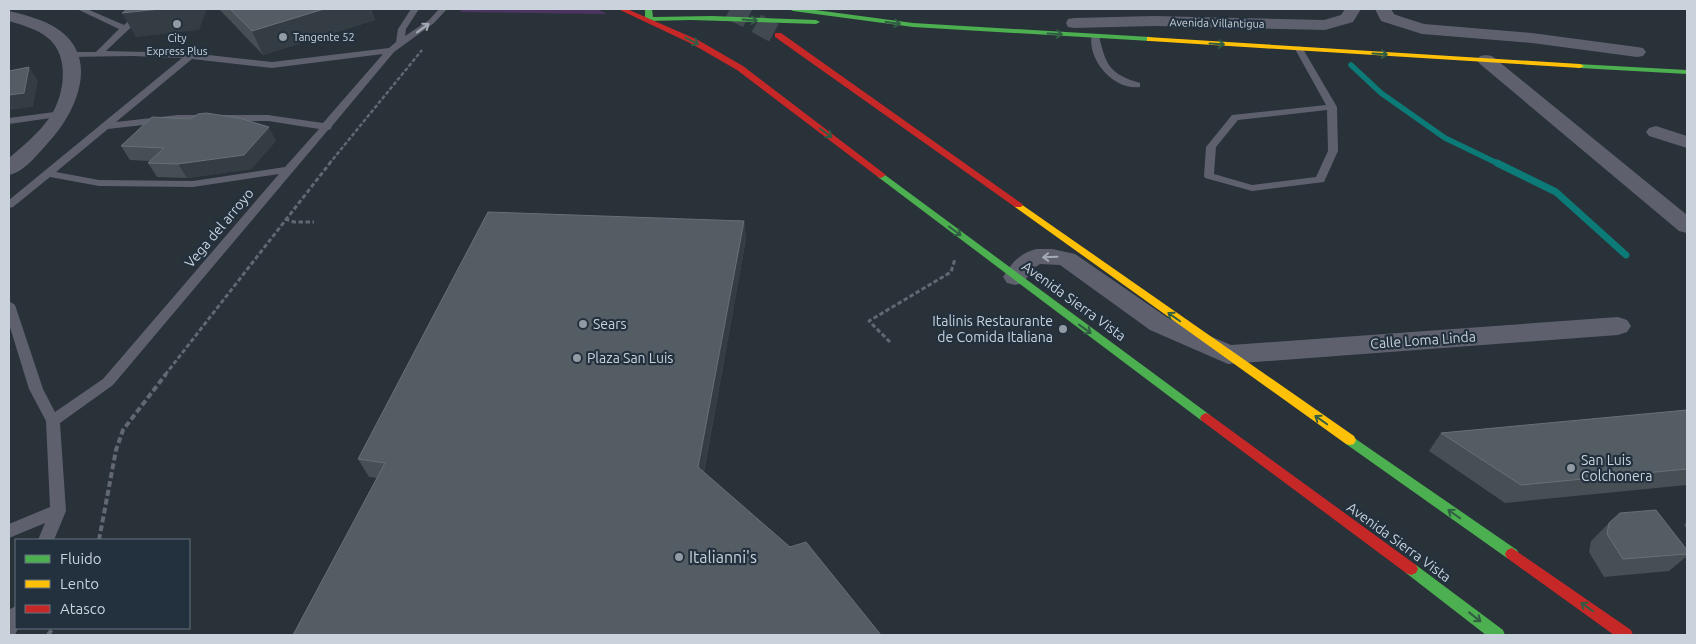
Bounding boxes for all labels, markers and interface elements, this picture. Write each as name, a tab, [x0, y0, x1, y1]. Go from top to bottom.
one-way arrow	[741, 16, 757, 25]
street label: Avenida Villantigua	[1169, 16, 1265, 30]
marker: City Express Plus	[171, 18, 183, 30]
one-way arrow	[885, 18, 901, 28]
one-way arrow	[416, 23, 430, 33]
one-way arrow	[1047, 29, 1063, 39]
marker: Tangente 52	[277, 31, 289, 43]
place label: Tangente 52	[293, 31, 355, 43]
place label: City Express Plus	[146, 32, 208, 57]
one-way arrow	[685, 36, 699, 46]
one-way arrow	[1209, 39, 1225, 48]
one-way arrow	[1371, 49, 1387, 58]
one-way arrow	[819, 128, 833, 138]
street label: Vega del arroyo	[181, 185, 257, 271]
one-way arrow	[948, 226, 961, 237]
one-way arrow	[1042, 252, 1058, 262]
street label: Avenida Sierra Vista	[1019, 258, 1129, 344]
one-way arrow	[1167, 312, 1181, 322]
place label: Italinis Restaurante de Comida Italiana	[932, 313, 1053, 345]
place label: Sears	[593, 316, 627, 332]
marker: Sears	[577, 318, 589, 330]
marker: Italinis Restaurante de Comida Italiana	[1057, 323, 1069, 335]
one-way arrow	[1078, 323, 1091, 334]
street label: Calle Loma Linda	[1370, 328, 1476, 352]
place label: Plaza San Luis	[587, 350, 673, 366]
marker: Plaza San Luis	[571, 352, 583, 364]
one-way arrow	[1314, 415, 1328, 425]
place label: San Luis Colchonera	[1581, 452, 1652, 484]
marker: San Luis Colchonera	[1565, 462, 1577, 474]
street label: Avenida Sierra Vista	[1344, 499, 1454, 585]
one-way arrow	[1447, 509, 1461, 519]
legend	[15, 539, 190, 629]
place label: Italianni's	[689, 548, 757, 566]
text: Fluido	[60, 550, 102, 567]
marker: Italianni's	[673, 551, 685, 563]
text: Lento	[60, 575, 99, 592]
text: Atasco	[60, 600, 106, 617]
one-way arrow	[1580, 602, 1594, 612]
one-way arrow	[1468, 612, 1481, 623]

